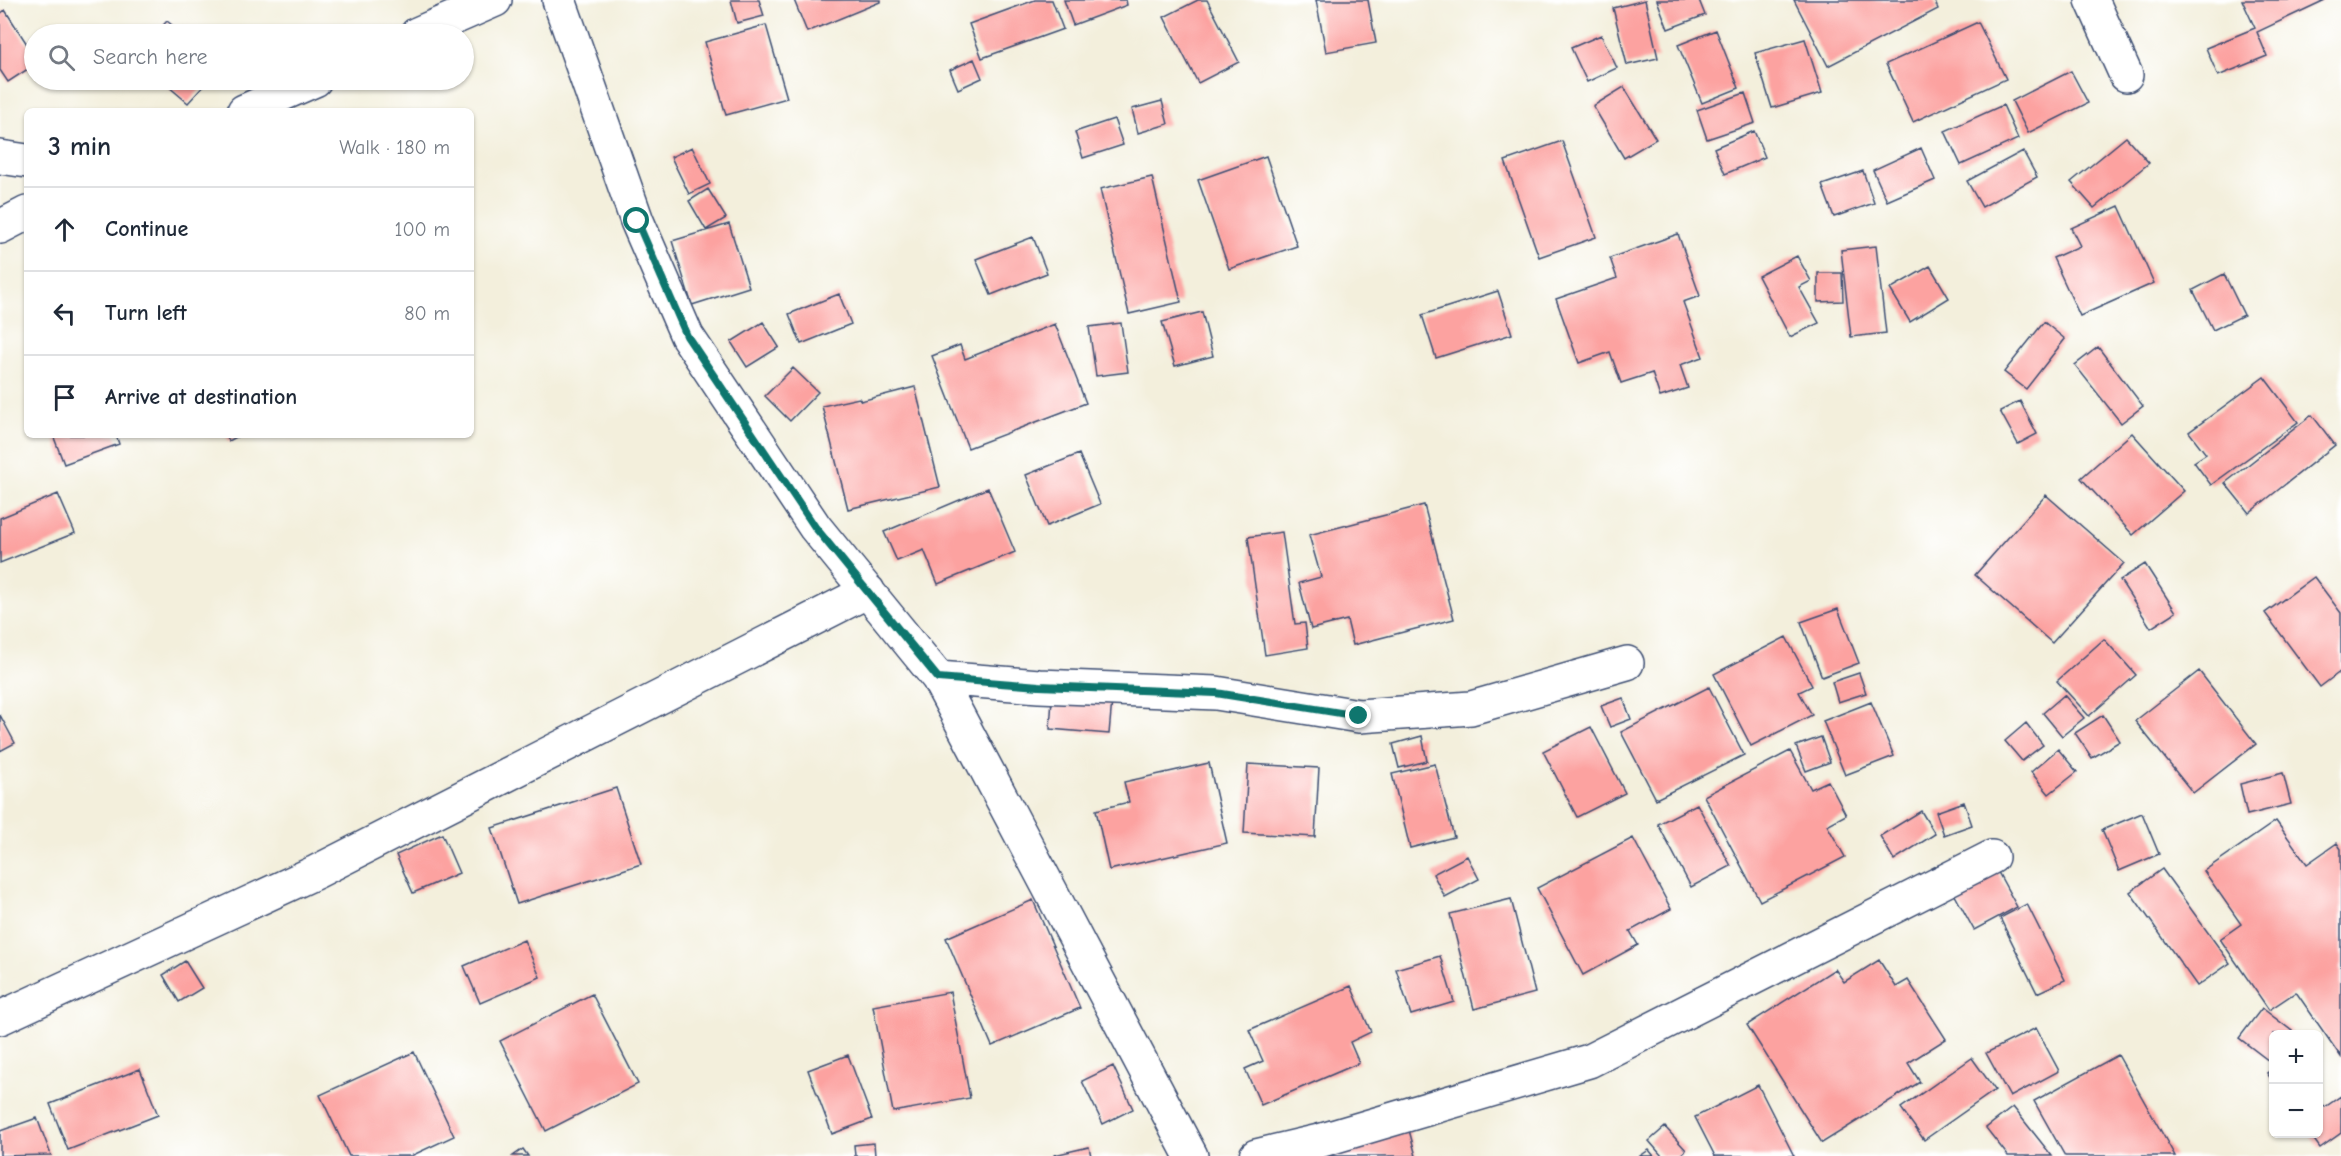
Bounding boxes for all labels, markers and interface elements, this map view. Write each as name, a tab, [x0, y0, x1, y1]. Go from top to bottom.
search box	[24, 24, 474, 90]
icon: search	[45, 41, 78, 74]
text: Search here	[93, 44, 208, 70]
text: 3 min	[48, 132, 111, 162]
text: Walk · 180 m	[339, 136, 450, 159]
route start	[623, 207, 649, 233]
icon: ahead	[48, 213, 81, 246]
text: Continue	[105, 216, 188, 242]
text: 100 m	[395, 218, 450, 241]
icon: left	[48, 297, 81, 330]
text: Turn left	[105, 300, 187, 326]
text: 80 m	[404, 302, 450, 325]
icon: arrive	[48, 381, 81, 414]
text: Arrive at destination	[105, 384, 297, 410]
route end	[1345, 702, 1371, 728]
map controls	[2269, 1030, 2323, 1138]
button: +	[2269, 1030, 2323, 1084]
button: −	[2269, 1084, 2323, 1138]

